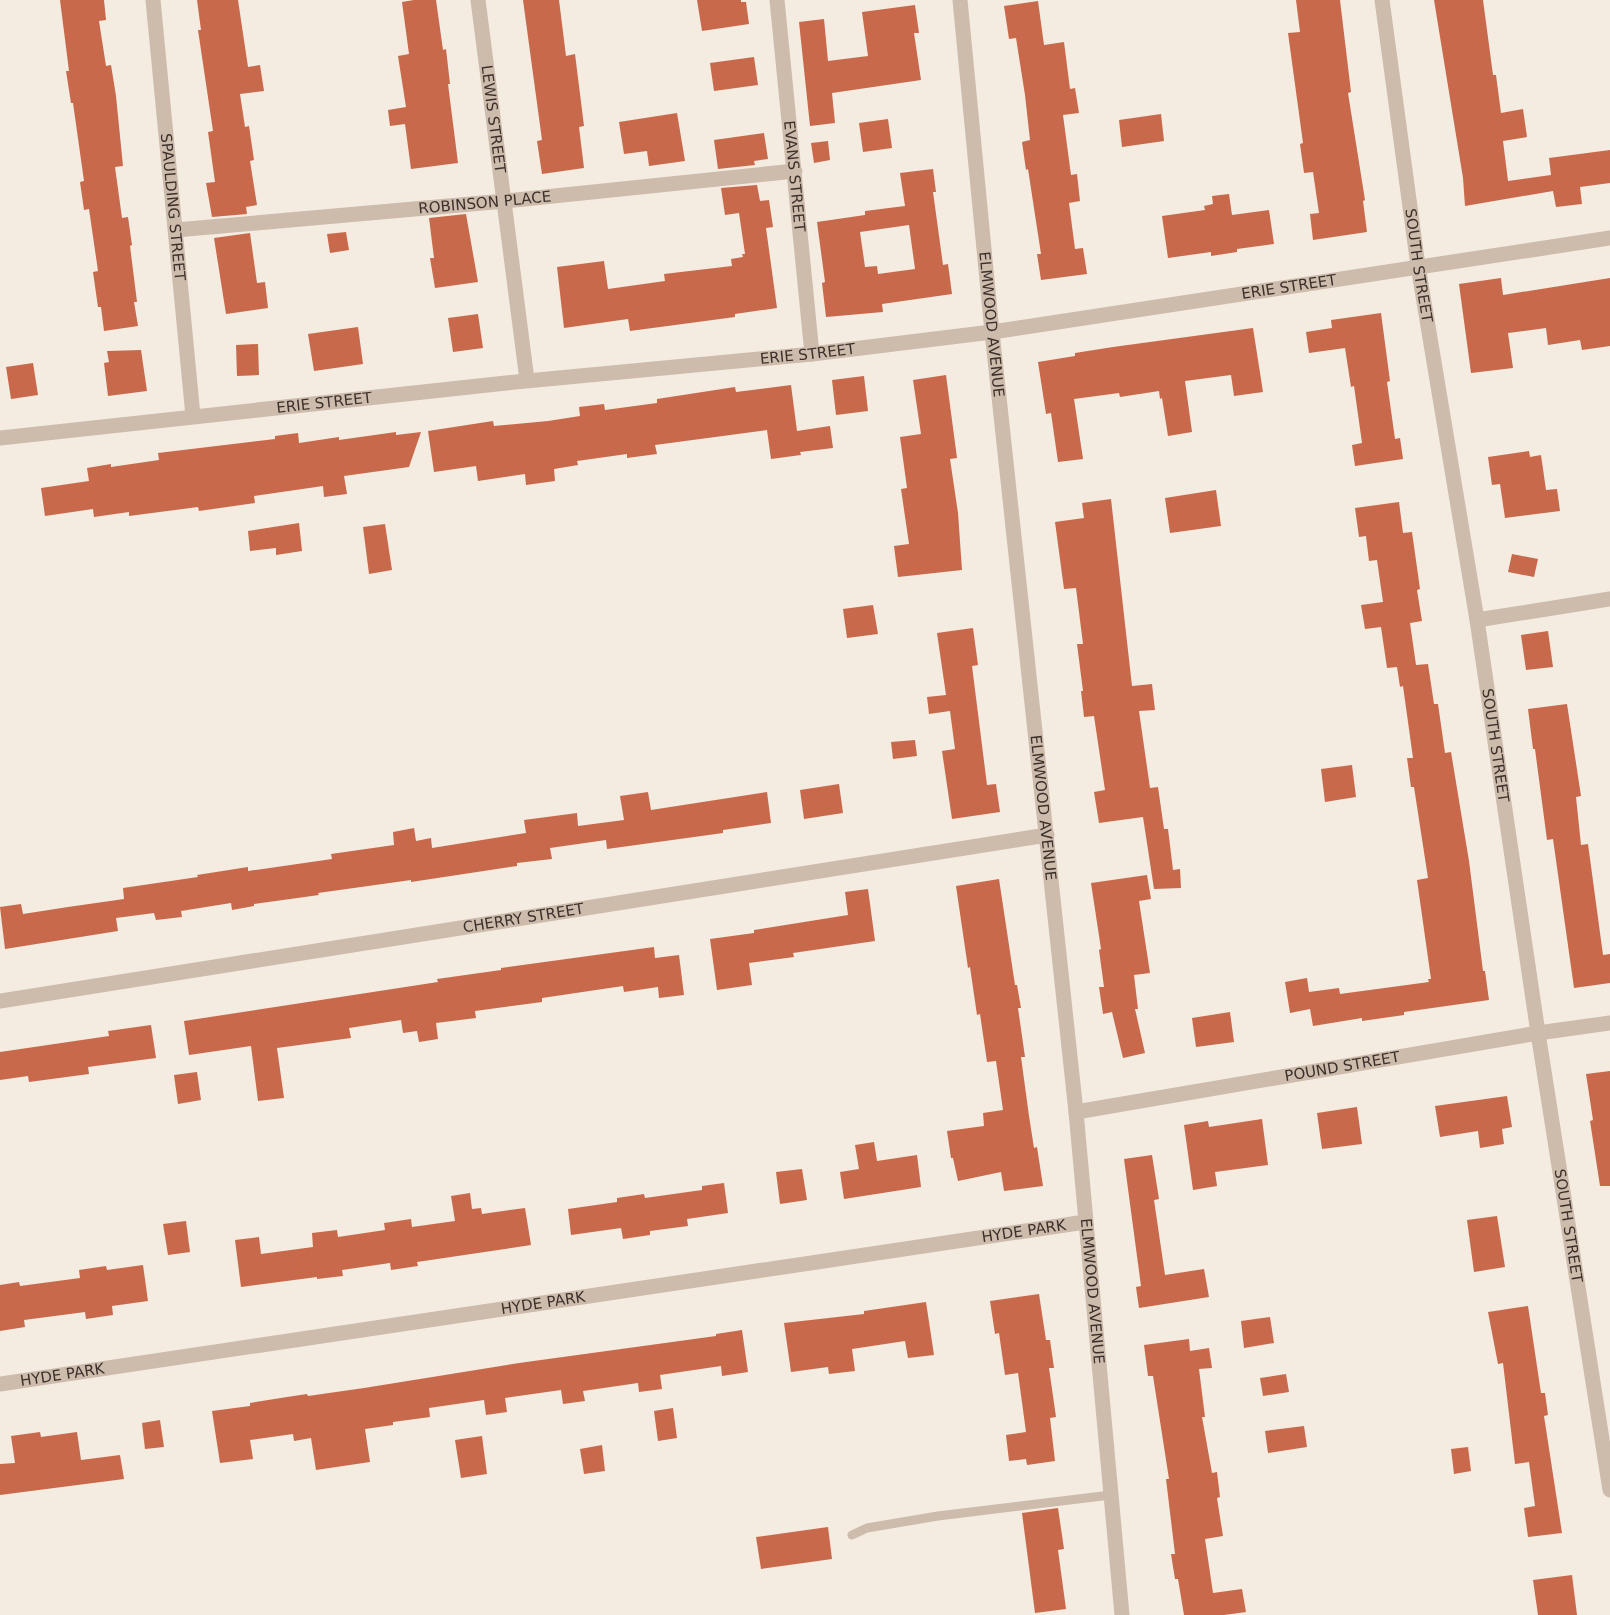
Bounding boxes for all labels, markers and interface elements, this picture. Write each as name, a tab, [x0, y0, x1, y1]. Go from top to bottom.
street label: LEWIS STREET	[477, 64, 509, 175]
street label: EVANS STREET	[780, 120, 809, 234]
street label: SPAULDING STREET	[157, 132, 189, 282]
street label: ROBINSON PLACE	[418, 187, 552, 218]
street label: SOUTH STREET	[1401, 207, 1436, 325]
street label: ELMWOOD AVENUE	[975, 251, 1008, 398]
street label: ERIE STREET	[1240, 271, 1338, 303]
street label: ERIE STREET	[759, 340, 857, 368]
street label: ERIE STREET	[275, 389, 374, 417]
street label: SOUTH STREET	[1478, 687, 1513, 804]
street label: ELMWOOD AVENUE	[1026, 734, 1060, 881]
street label: CHERRY STREET	[462, 899, 586, 936]
street label: POUND STREET	[1283, 1048, 1402, 1085]
street label: SOUTH STREET	[1551, 1168, 1586, 1285]
street label: HYDE PARK	[980, 1216, 1068, 1246]
street label: ELMWOOD AVENUE	[1077, 1218, 1108, 1365]
street label: HYDE PARK	[500, 1288, 587, 1318]
street label: HYDE PARK	[19, 1359, 107, 1390]

